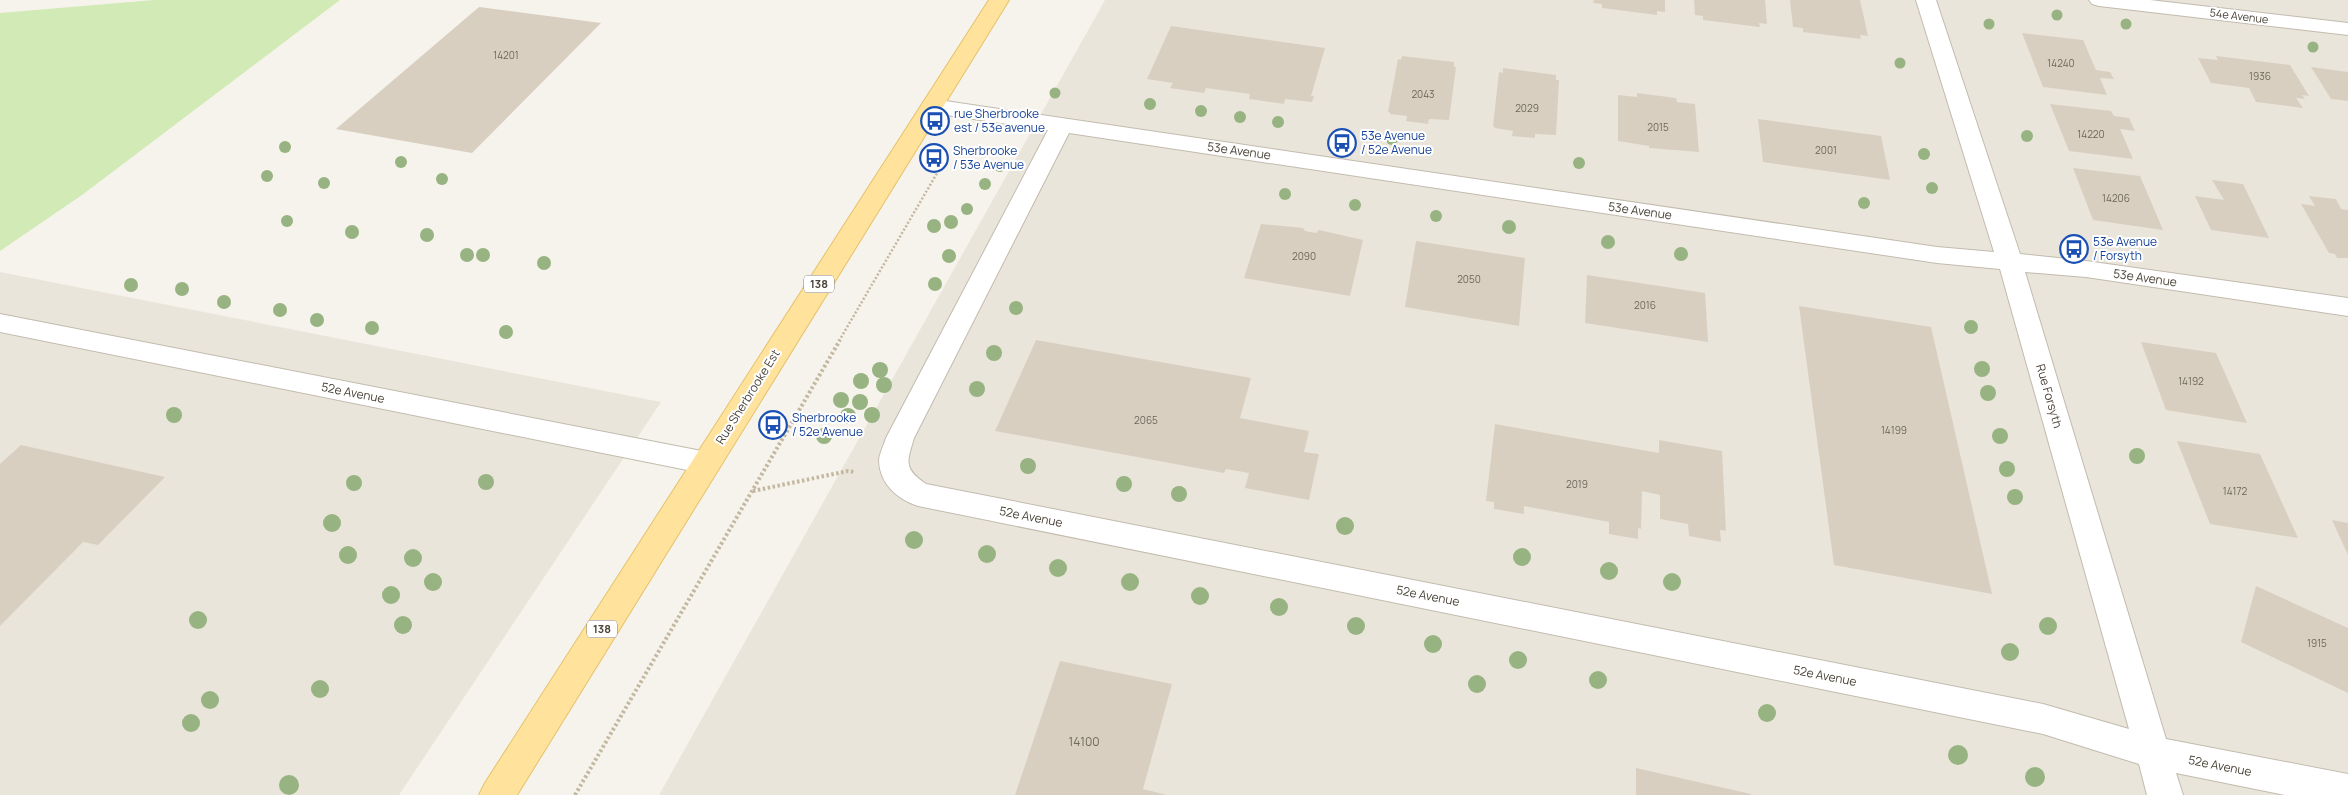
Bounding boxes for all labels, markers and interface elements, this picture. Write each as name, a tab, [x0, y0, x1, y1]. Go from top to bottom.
street label: 54e Avenue	[2209, 4, 2270, 27]
house number: 14201	[493, 48, 519, 62]
house number: 14240	[2047, 56, 2075, 70]
house number: 1936	[2249, 69, 2271, 83]
house number: 2043	[1411, 87, 1435, 101]
house number: 2029	[1515, 101, 1539, 115]
place label: rue Sherbrooke est / 53e avenue	[954, 105, 1045, 136]
bus stop icon: rue Sherbrooke est / 53e avenue	[920, 106, 950, 136]
house number: 2015	[1647, 120, 1669, 134]
place label: 53e Avenue / 52e Avenue	[1361, 127, 1432, 158]
house number: 14220	[2077, 127, 2105, 141]
bus stop icon: 53e Avenue / 52e Avenue	[1327, 128, 1357, 158]
street label: 53e Avenue	[1206, 138, 1272, 163]
place label: Sherbrooke / 53e Avenue	[953, 142, 1024, 173]
bus stop icon: Sherbrooke / 53e Avenue	[919, 143, 949, 173]
house number: 2001	[1815, 143, 1837, 157]
house number: 14206	[2102, 191, 2130, 205]
street label: 53e Avenue	[1607, 198, 1673, 223]
place label: 53e Avenue / Forsyth	[2093, 233, 2157, 264]
bus stop icon: 53e Avenue / Forsyth	[2059, 234, 2089, 264]
house number: 2090	[1292, 249, 1316, 263]
street label: 53e Avenue	[2112, 265, 2178, 290]
house number: 2050	[1457, 272, 1481, 286]
road number: 138	[804, 276, 834, 292]
house number: 2016	[1634, 298, 1656, 312]
street label: Rue Sherbrooke Est	[712, 346, 784, 447]
street label: Rue Forsyth	[2032, 362, 2067, 430]
house number: 14192	[2178, 374, 2204, 388]
street label: 52e Avenue	[320, 378, 386, 407]
place label: Sherbrooke / 52e Avenue	[792, 409, 863, 440]
bus stop icon: Sherbrooke / 52e Avenue	[758, 410, 788, 440]
house number: 2065	[1134, 413, 1158, 427]
house number: 14199	[1881, 423, 1907, 437]
house number: 2019	[1566, 477, 1588, 491]
house number: 14172	[2223, 484, 2248, 498]
street label: 52e Avenue	[998, 502, 1064, 531]
street label: 52e Avenue	[1395, 581, 1461, 610]
road number: 138	[587, 620, 617, 638]
house number: 1915	[2307, 636, 2327, 650]
street label: 52e Avenue	[1792, 661, 1858, 690]
house number: 14100	[1068, 733, 1100, 750]
street label: 52e Avenue	[2187, 751, 2253, 780]

